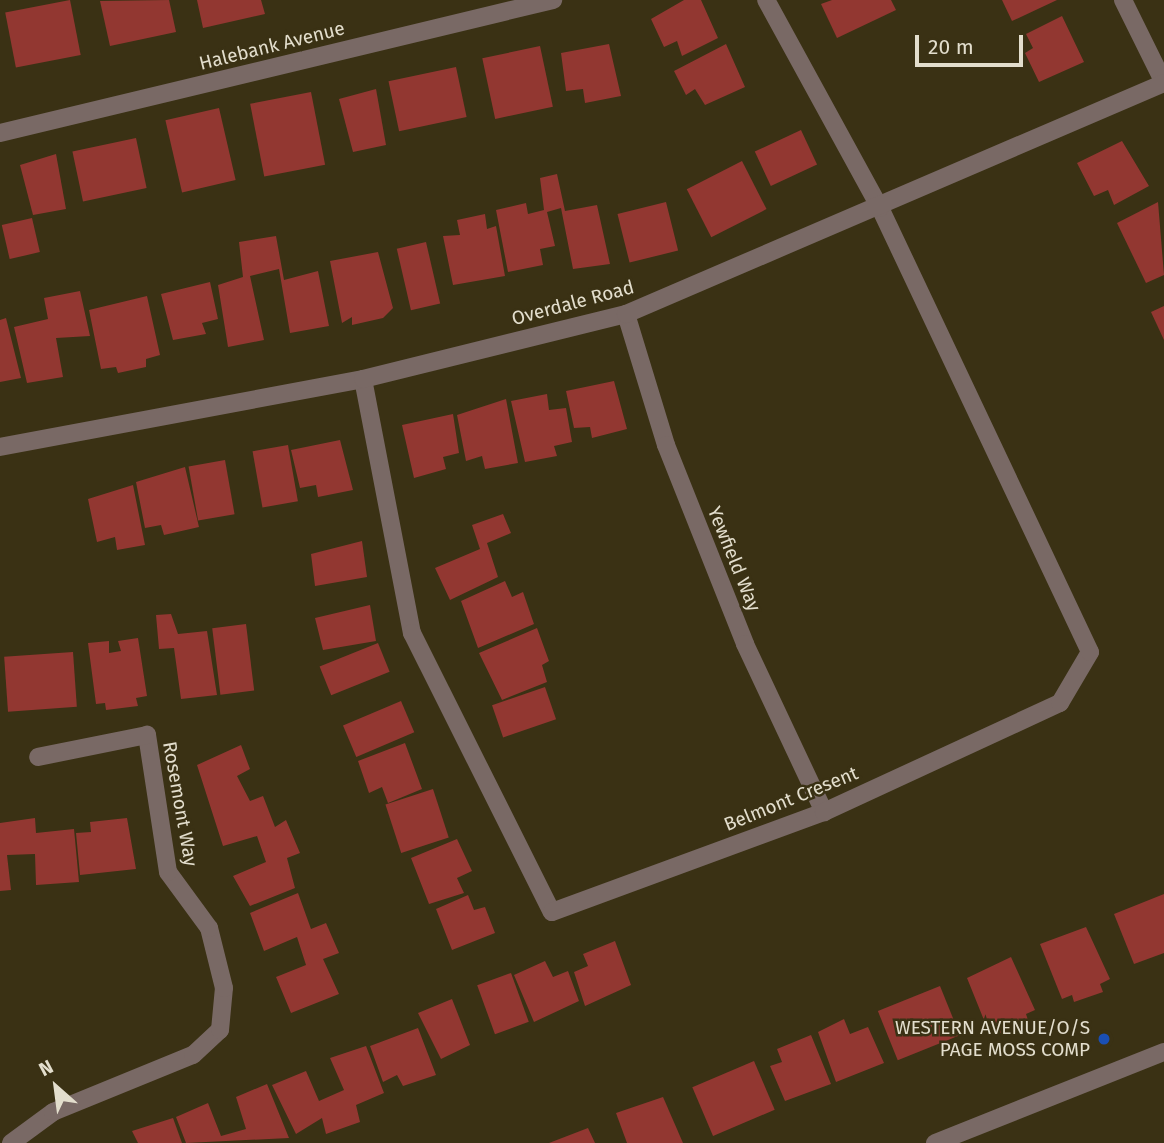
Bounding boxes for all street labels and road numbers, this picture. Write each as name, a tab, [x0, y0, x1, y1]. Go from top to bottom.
street label: Halebank Avenue	[197, 17, 347, 75]
street label: Overdale Road	[509, 276, 637, 330]
street label: Yewfield Way	[703, 503, 765, 615]
street label: Rosemont Way	[158, 740, 202, 868]
street label: Belmont Cresent	[721, 762, 861, 836]

